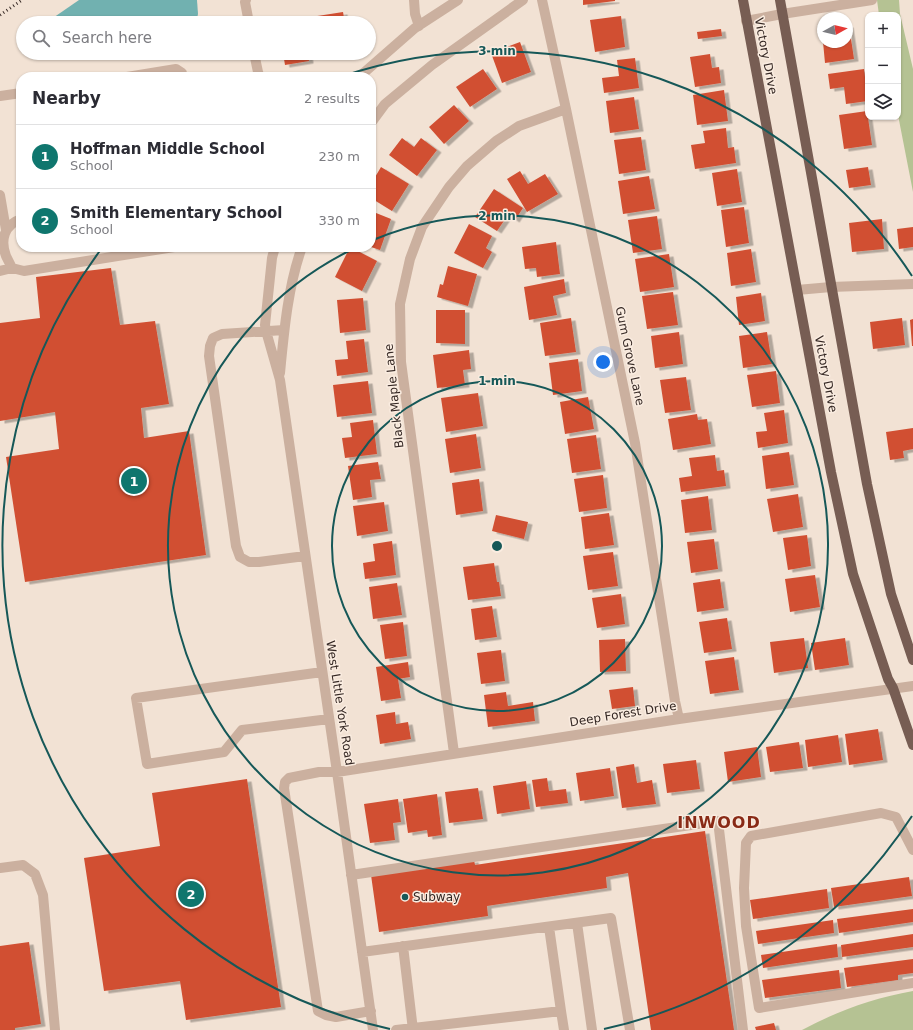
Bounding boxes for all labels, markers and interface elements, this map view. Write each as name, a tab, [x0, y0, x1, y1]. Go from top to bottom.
north arrow	[817, 12, 853, 48]
map controls	[865, 12, 901, 120]
button: +	[865, 12, 901, 48]
search box	[16, 16, 376, 60]
street label: Victory Drive	[752, 16, 780, 96]
icon: search	[30, 27, 52, 49]
text: Search here	[62, 29, 152, 47]
text: 3 min	[478, 44, 516, 58]
button: −	[865, 48, 901, 84]
button: layers	[865, 84, 901, 120]
text: Nearby	[32, 88, 101, 108]
text: 2 results	[304, 91, 360, 106]
text: Hoffman Middle School	[70, 140, 265, 158]
text: 1	[40, 149, 50, 164]
text: 230 m	[318, 149, 360, 164]
text: School	[70, 158, 113, 173]
text: Smith Elementary School	[70, 204, 283, 222]
text: 2 min	[478, 209, 516, 223]
text: 2	[40, 213, 50, 228]
text: 330 m	[318, 213, 360, 228]
text: School	[70, 222, 113, 237]
street label: Gum Grove Lane	[613, 305, 647, 407]
street label: Victory Drive	[812, 334, 840, 414]
street label: Black Maple Lane	[382, 343, 406, 449]
your location	[593, 352, 613, 372]
text: 1 min	[478, 374, 516, 388]
pin: 1	[121, 466, 147, 496]
centre of rings	[490, 539, 504, 553]
street label: West Little York Road	[323, 640, 357, 766]
street label: Deep Forest Drive	[569, 699, 677, 729]
district label: INWOOD	[677, 813, 761, 832]
pin: 2	[178, 879, 204, 909]
place label: Subway	[413, 890, 460, 904]
marker: Subway	[400, 892, 410, 902]

